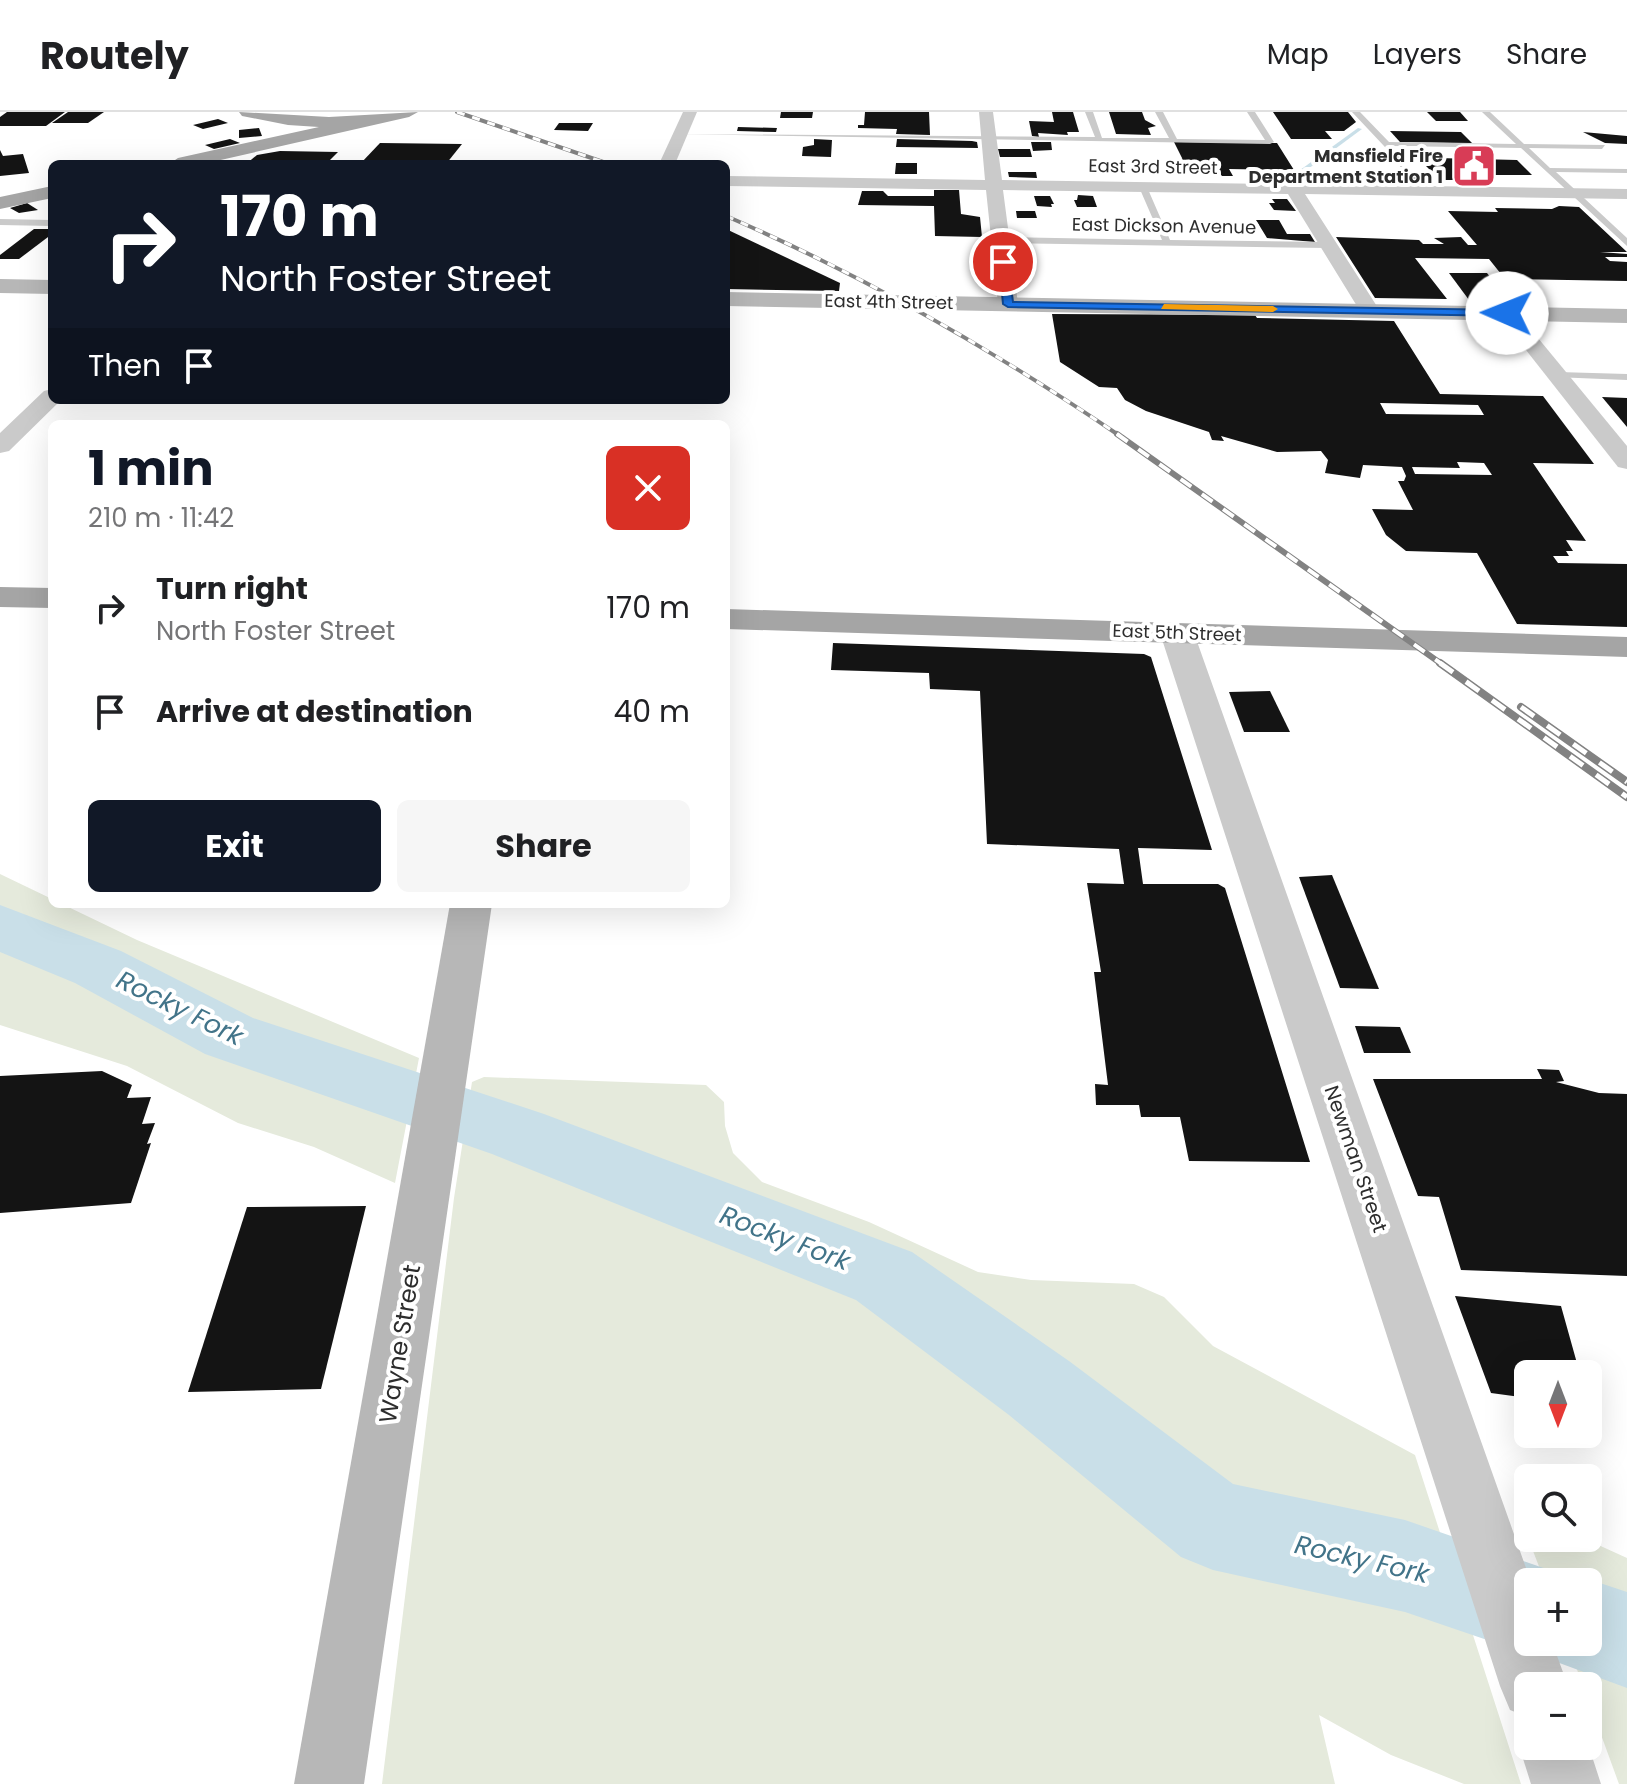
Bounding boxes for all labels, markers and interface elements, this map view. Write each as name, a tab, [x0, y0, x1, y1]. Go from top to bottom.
text: Routely	[40, 29, 189, 82]
text: Map	[1267, 35, 1329, 74]
text: Layers	[1373, 35, 1462, 74]
text: Share	[1506, 35, 1587, 74]
public building icon: Mansfield Fire Department Station 1	[1450, 142, 1498, 190]
place label: Mansfield Fire Department Station 1	[1249, 143, 1443, 189]
street label: East 3rd Street	[1088, 153, 1218, 180]
text: 170 m	[220, 177, 379, 256]
icon: right	[88, 192, 192, 296]
street label: East Dickson Avenue	[1072, 211, 1256, 240]
pin	[969, 228, 1037, 296]
icon: arrive	[981, 240, 1025, 284]
text: North Foster Street	[220, 253, 551, 304]
position arrow	[1465, 271, 1549, 355]
street label: East 4th Street	[824, 288, 954, 315]
text: Then	[88, 344, 161, 387]
icon: arrive	[177, 344, 221, 388]
text: 1 min	[88, 435, 214, 502]
button: close	[606, 446, 690, 530]
text: 210 m · 11:42	[88, 500, 234, 536]
text: Turn right	[156, 567, 308, 610]
icon: right	[88, 586, 132, 630]
text: 170 m	[606, 586, 690, 629]
text: North Foster Street	[156, 613, 395, 649]
street label: East 5th Street	[1112, 618, 1242, 647]
icon: arrive	[88, 690, 132, 734]
text: Arrive at destination	[156, 690, 473, 733]
text: 40 m	[613, 690, 690, 733]
button: Exit	[88, 800, 381, 892]
button: Share	[397, 800, 690, 892]
water label: Rocky Fork	[111, 962, 251, 1055]
street label: Newman Street	[1318, 1082, 1394, 1236]
water label: Rocky Fork	[715, 1197, 857, 1280]
street label: Wayne Street	[371, 1262, 428, 1426]
north arrow	[1514, 1360, 1602, 1448]
map controls	[1514, 1360, 1602, 1760]
button: search	[1514, 1464, 1602, 1552]
water label: Rocky Fork	[1291, 1526, 1434, 1592]
button: +	[1514, 1568, 1602, 1656]
button: −	[1514, 1672, 1602, 1760]

